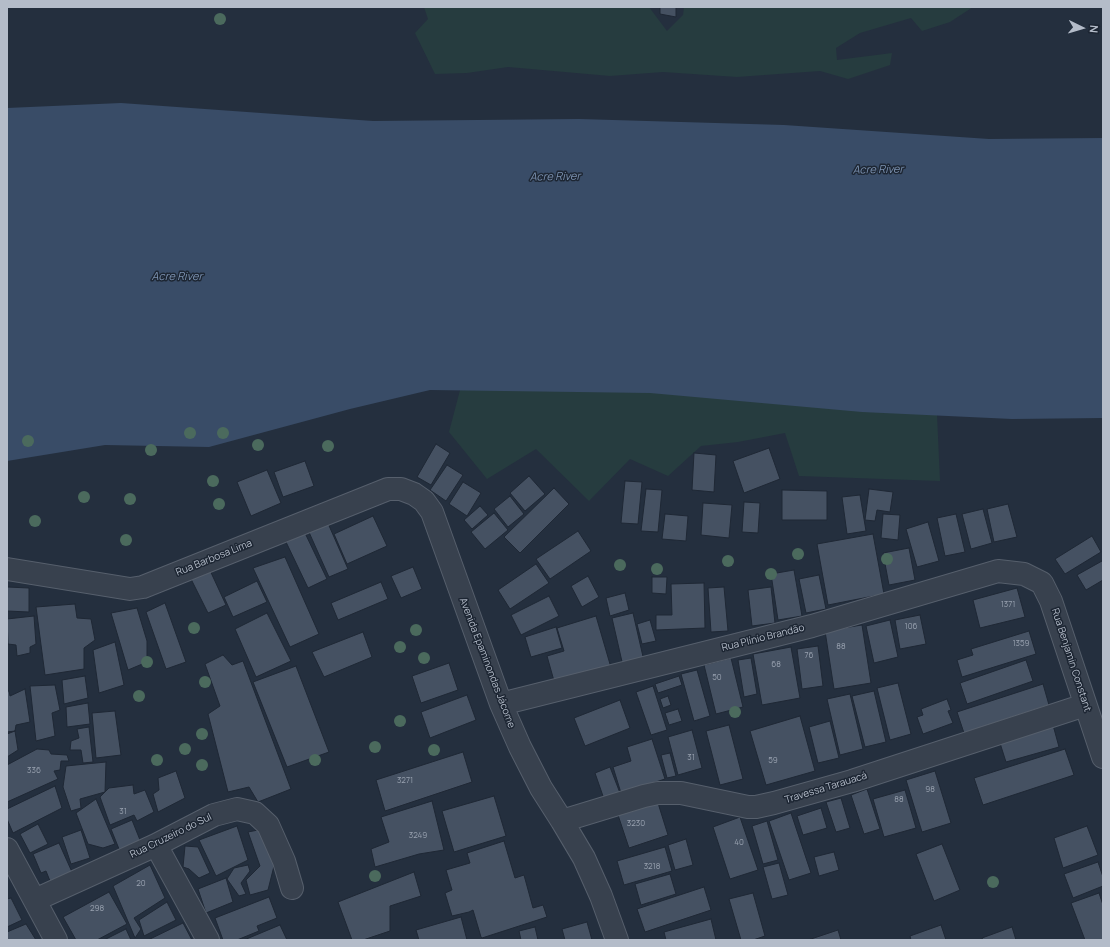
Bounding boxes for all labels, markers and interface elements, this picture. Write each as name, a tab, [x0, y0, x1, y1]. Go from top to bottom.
north arrow	[1062, 8, 1102, 48]
text: N	[1087, 24, 1102, 34]
water label: Acre River	[852, 163, 904, 177]
water label: Acre River	[529, 170, 581, 184]
water label: Acre River	[152, 270, 202, 284]
street label: Rua Barbosa Lima	[174, 537, 254, 579]
street label: Avenida Epaminondas Jácome	[457, 596, 517, 730]
house number: 1371	[1001, 600, 1015, 610]
street label: Rua Benjamin Constant	[1049, 607, 1093, 713]
street label: Rua Plínio Brandão	[720, 622, 806, 654]
house number: 106	[905, 622, 917, 632]
house number: 1359	[1012, 639, 1030, 649]
house number: 88	[836, 642, 846, 652]
house number: 76	[805, 651, 813, 661]
house number: 68	[771, 660, 781, 670]
house number: 50	[712, 673, 722, 683]
house number: 31	[687, 753, 695, 763]
house number: 59	[768, 756, 778, 766]
house number: 336	[27, 766, 41, 776]
street label: Travessa Tarauacá	[783, 770, 869, 806]
house number: 3271	[397, 776, 413, 786]
house number: 98	[925, 785, 935, 795]
house number: 88	[894, 795, 904, 805]
house number: 31	[119, 807, 127, 817]
street label: Rua Cruzeiro do Sul	[128, 811, 214, 861]
house number: 3230	[627, 819, 645, 829]
house number: 3249	[409, 831, 427, 841]
house number: 40	[734, 838, 744, 848]
house number: 3218	[644, 862, 660, 872]
house number: 20	[136, 879, 146, 889]
house number: 298	[90, 904, 104, 914]

